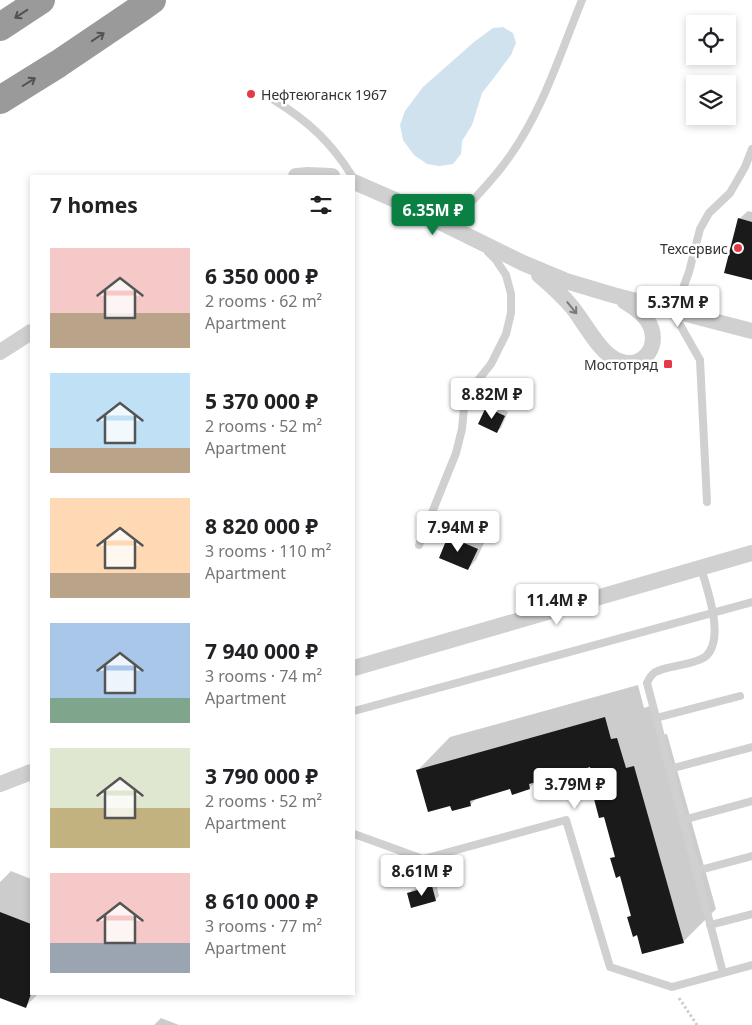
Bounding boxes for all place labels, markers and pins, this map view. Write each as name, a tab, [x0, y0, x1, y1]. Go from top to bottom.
place label: Нефтеюганск 1967	[261, 85, 387, 104]
marker: Нефтеюганск 1967	[245, 88, 257, 100]
pin: 6.35M ₽	[387, 194, 479, 236]
place label: Техсервис	[660, 239, 728, 258]
marker: Техсервис	[732, 242, 744, 254]
pin: 5.37M ₽	[632, 286, 724, 328]
place label: Мостотряд	[584, 355, 658, 374]
marker: Мостотряд	[662, 358, 674, 370]
pin: 8.82M ₽	[446, 378, 538, 420]
pin: 7.94M ₽	[412, 510, 504, 553]
pin: 11.4M ₽	[511, 584, 603, 626]
pin: 3.79M ₽	[529, 768, 621, 810]
pin: 8.61M ₽	[376, 854, 468, 897]

